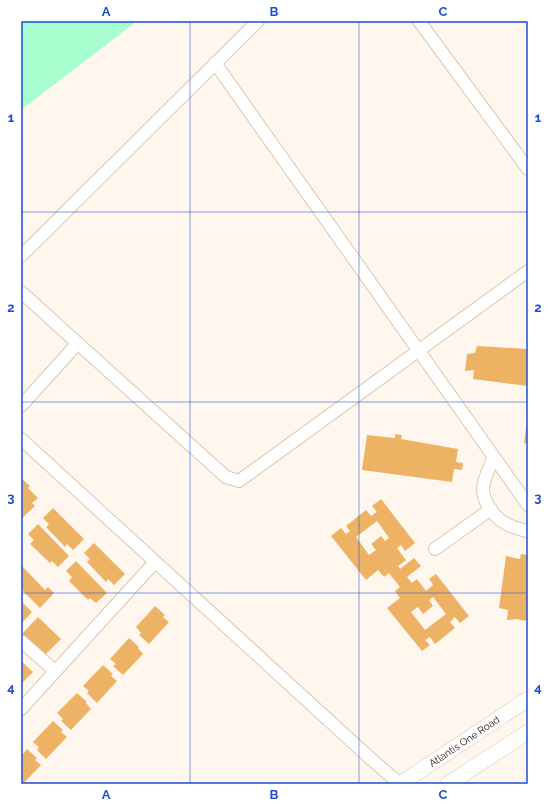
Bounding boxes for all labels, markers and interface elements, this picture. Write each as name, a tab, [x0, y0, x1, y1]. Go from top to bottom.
text: A	[102, 4, 111, 19]
text: B	[270, 4, 279, 19]
text: C	[439, 4, 448, 19]
text: 1	[8, 110, 15, 125]
text: 1	[535, 110, 542, 125]
text: 2	[7, 300, 15, 315]
text: 2	[534, 300, 542, 315]
text: 3	[7, 490, 15, 505]
text: 3	[534, 490, 542, 505]
text: 4	[7, 680, 15, 695]
text: 4	[534, 680, 542, 695]
street label: Atlantis One Road	[427, 714, 502, 769]
text: A	[102, 787, 111, 802]
text: B	[270, 787, 279, 802]
text: C	[439, 787, 448, 802]

